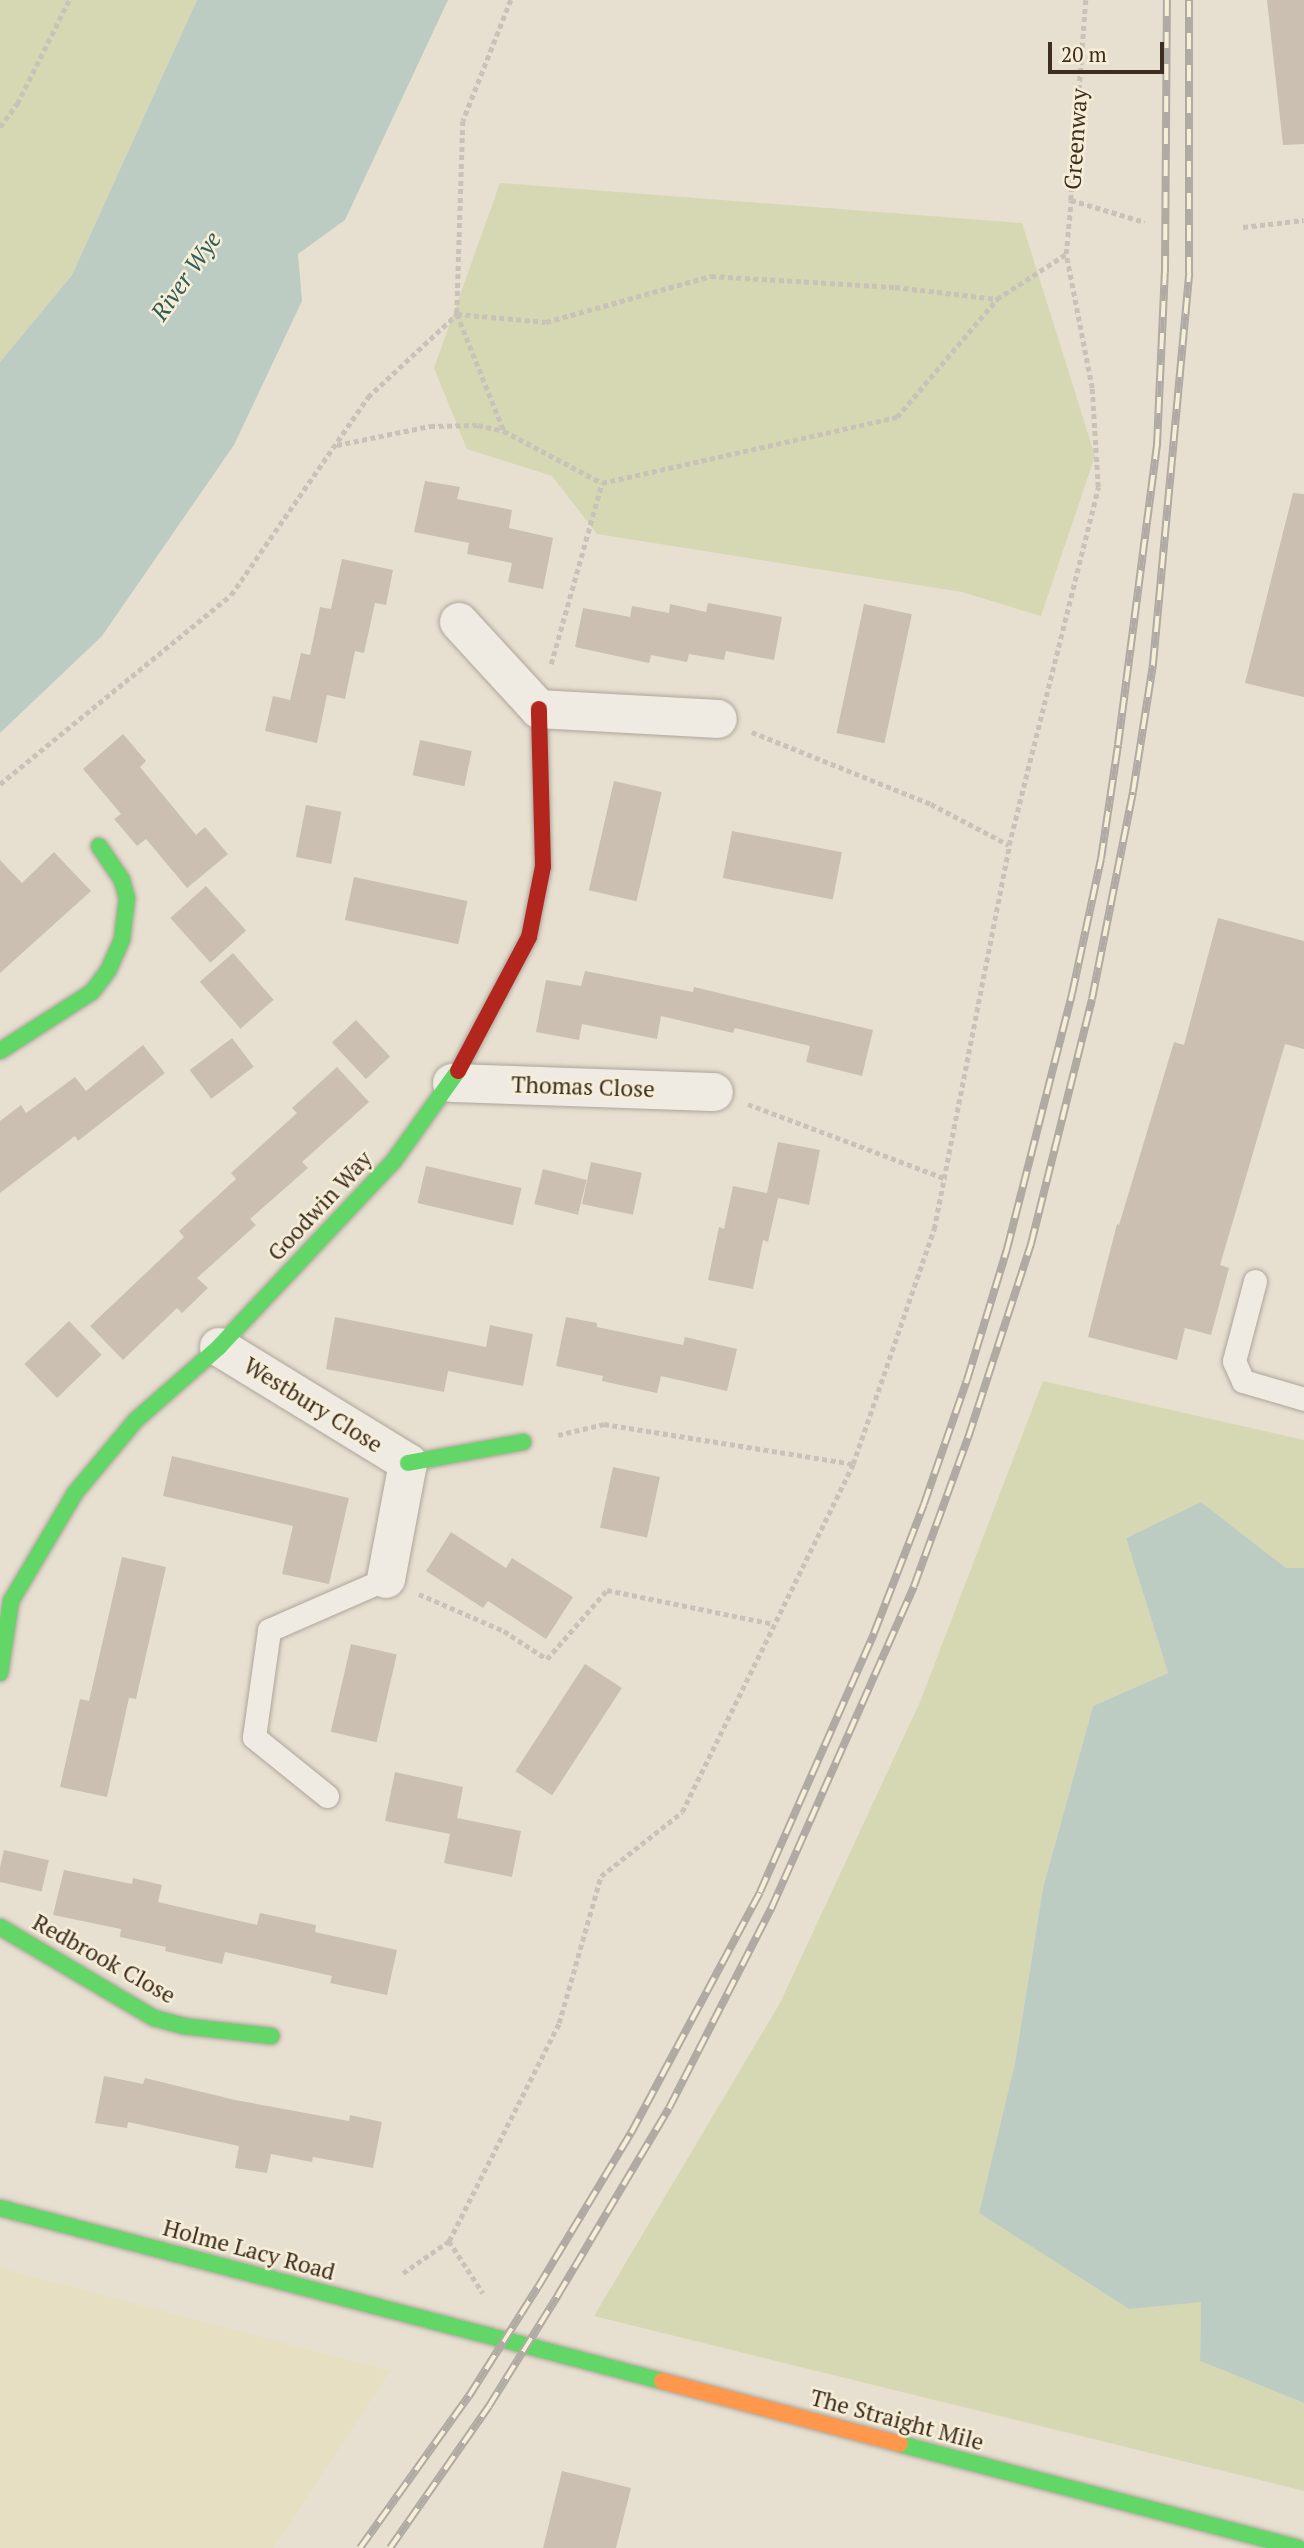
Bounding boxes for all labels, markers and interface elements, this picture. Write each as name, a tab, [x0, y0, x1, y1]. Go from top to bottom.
scale bar	[1052, 28, 1168, 72]
text: 20 m	[1061, 40, 1107, 68]
street label: Greenway	[1059, 87, 1093, 191]
water label: River Wye	[145, 226, 227, 326]
street label: Thomas Close	[511, 1071, 655, 1103]
street label: Goodwin Way	[262, 1145, 378, 1267]
street label: Westbury Close	[239, 1351, 387, 1459]
street label: Redbrook Close	[28, 1908, 180, 2010]
street label: Holme Lacy Road	[160, 2214, 338, 2286]
street label: The Straight Mile	[807, 2384, 987, 2456]

